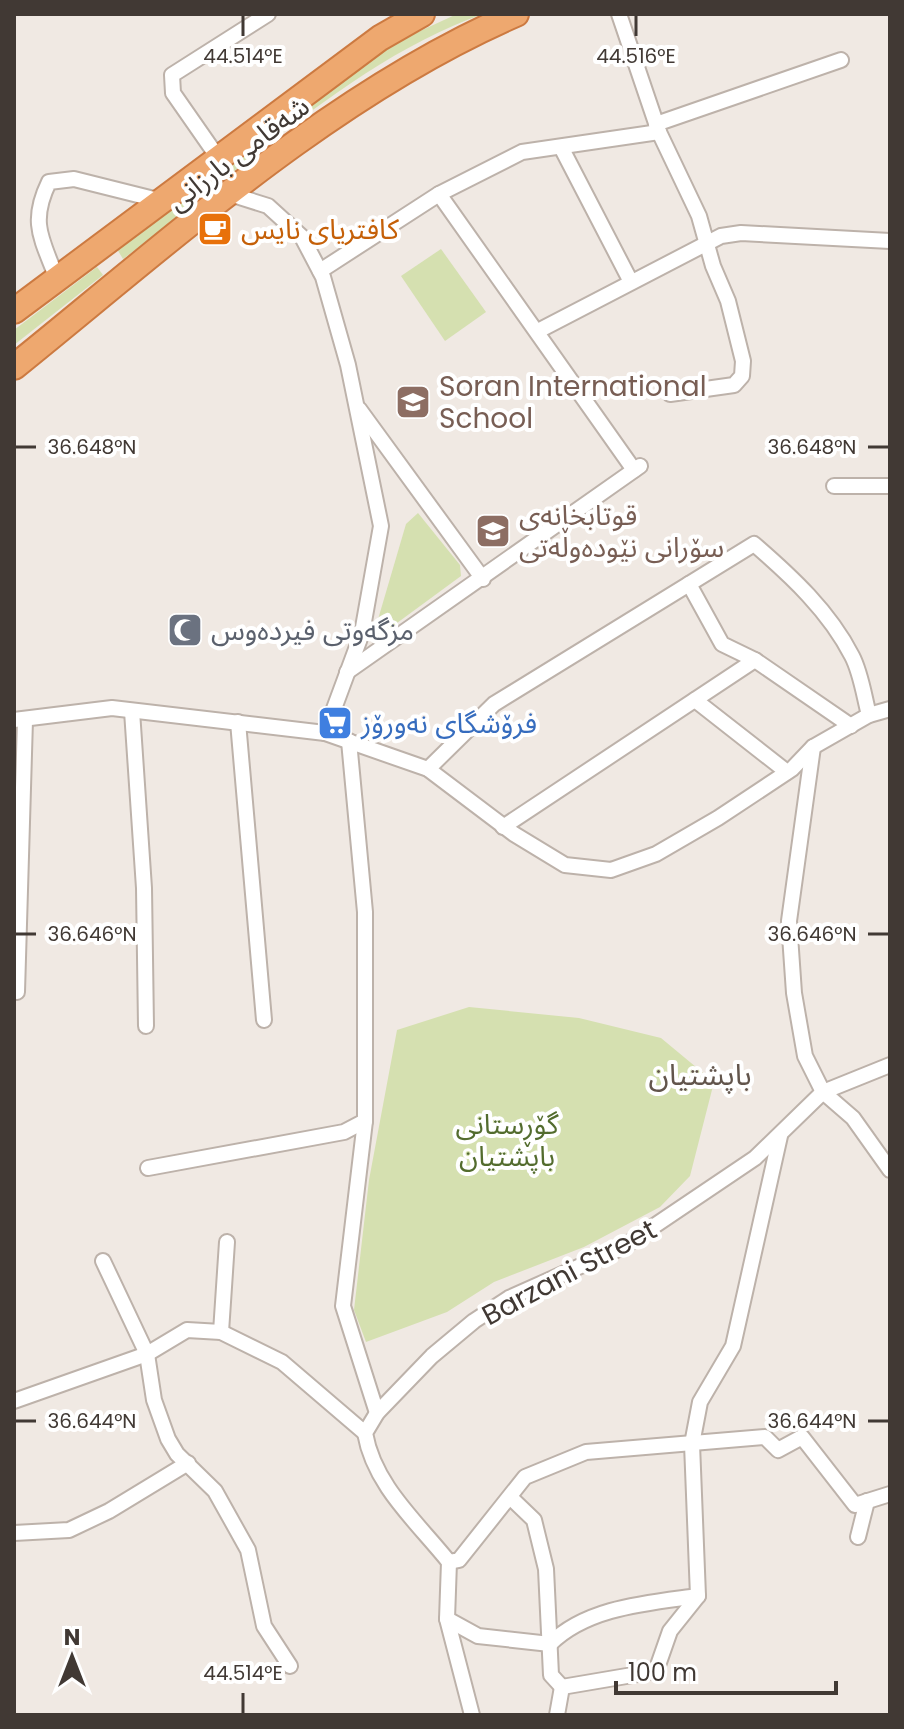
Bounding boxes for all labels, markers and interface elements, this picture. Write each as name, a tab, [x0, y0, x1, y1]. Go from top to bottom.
text: 44.514°E	[203, 42, 283, 70]
text: 44.516°E	[596, 42, 676, 70]
street label: شەقامی بارزانی	[159, 87, 318, 220]
cafe icon: کافتریای نایس	[196, 210, 234, 248]
place label: کافتریای نایس	[241, 210, 399, 249]
place label: Soran International School	[439, 367, 707, 438]
school or university icon: Soran International School	[394, 383, 432, 421]
text: 36.648°N	[48, 433, 136, 461]
text: 36.648°N	[768, 433, 856, 461]
place label: قوتابخانەی سۆرانی نێودەوڵەتی	[519, 496, 724, 567]
school or university icon: قوتابخانەی سۆرانی نێودەوڵەتی	[474, 512, 512, 550]
mosque icon: مزگەوتی فیردەوس	[166, 611, 204, 649]
place label: مزگەوتی فیردەوس	[211, 611, 414, 650]
supermarket icon: فرۆشگای نەورۆز	[316, 704, 354, 742]
place label: فرۆشگای نەورۆز	[360, 704, 537, 743]
text: 36.646°N	[48, 920, 136, 948]
text: 36.646°N	[768, 920, 856, 948]
district label: باپشتیان	[649, 1053, 751, 1096]
park label: گۆڕستانی باپشتیان	[456, 1105, 559, 1176]
street label: Barzani Street	[475, 1210, 663, 1335]
text: 36.644°N	[48, 1407, 136, 1435]
text: 36.644°N	[768, 1407, 856, 1435]
north arrow	[32, 1617, 112, 1697]
text: N	[64, 1622, 80, 1653]
scale bar	[616, 1645, 836, 1695]
text: 100 m	[628, 1656, 697, 1689]
text: 44.514°E	[203, 1659, 283, 1687]

